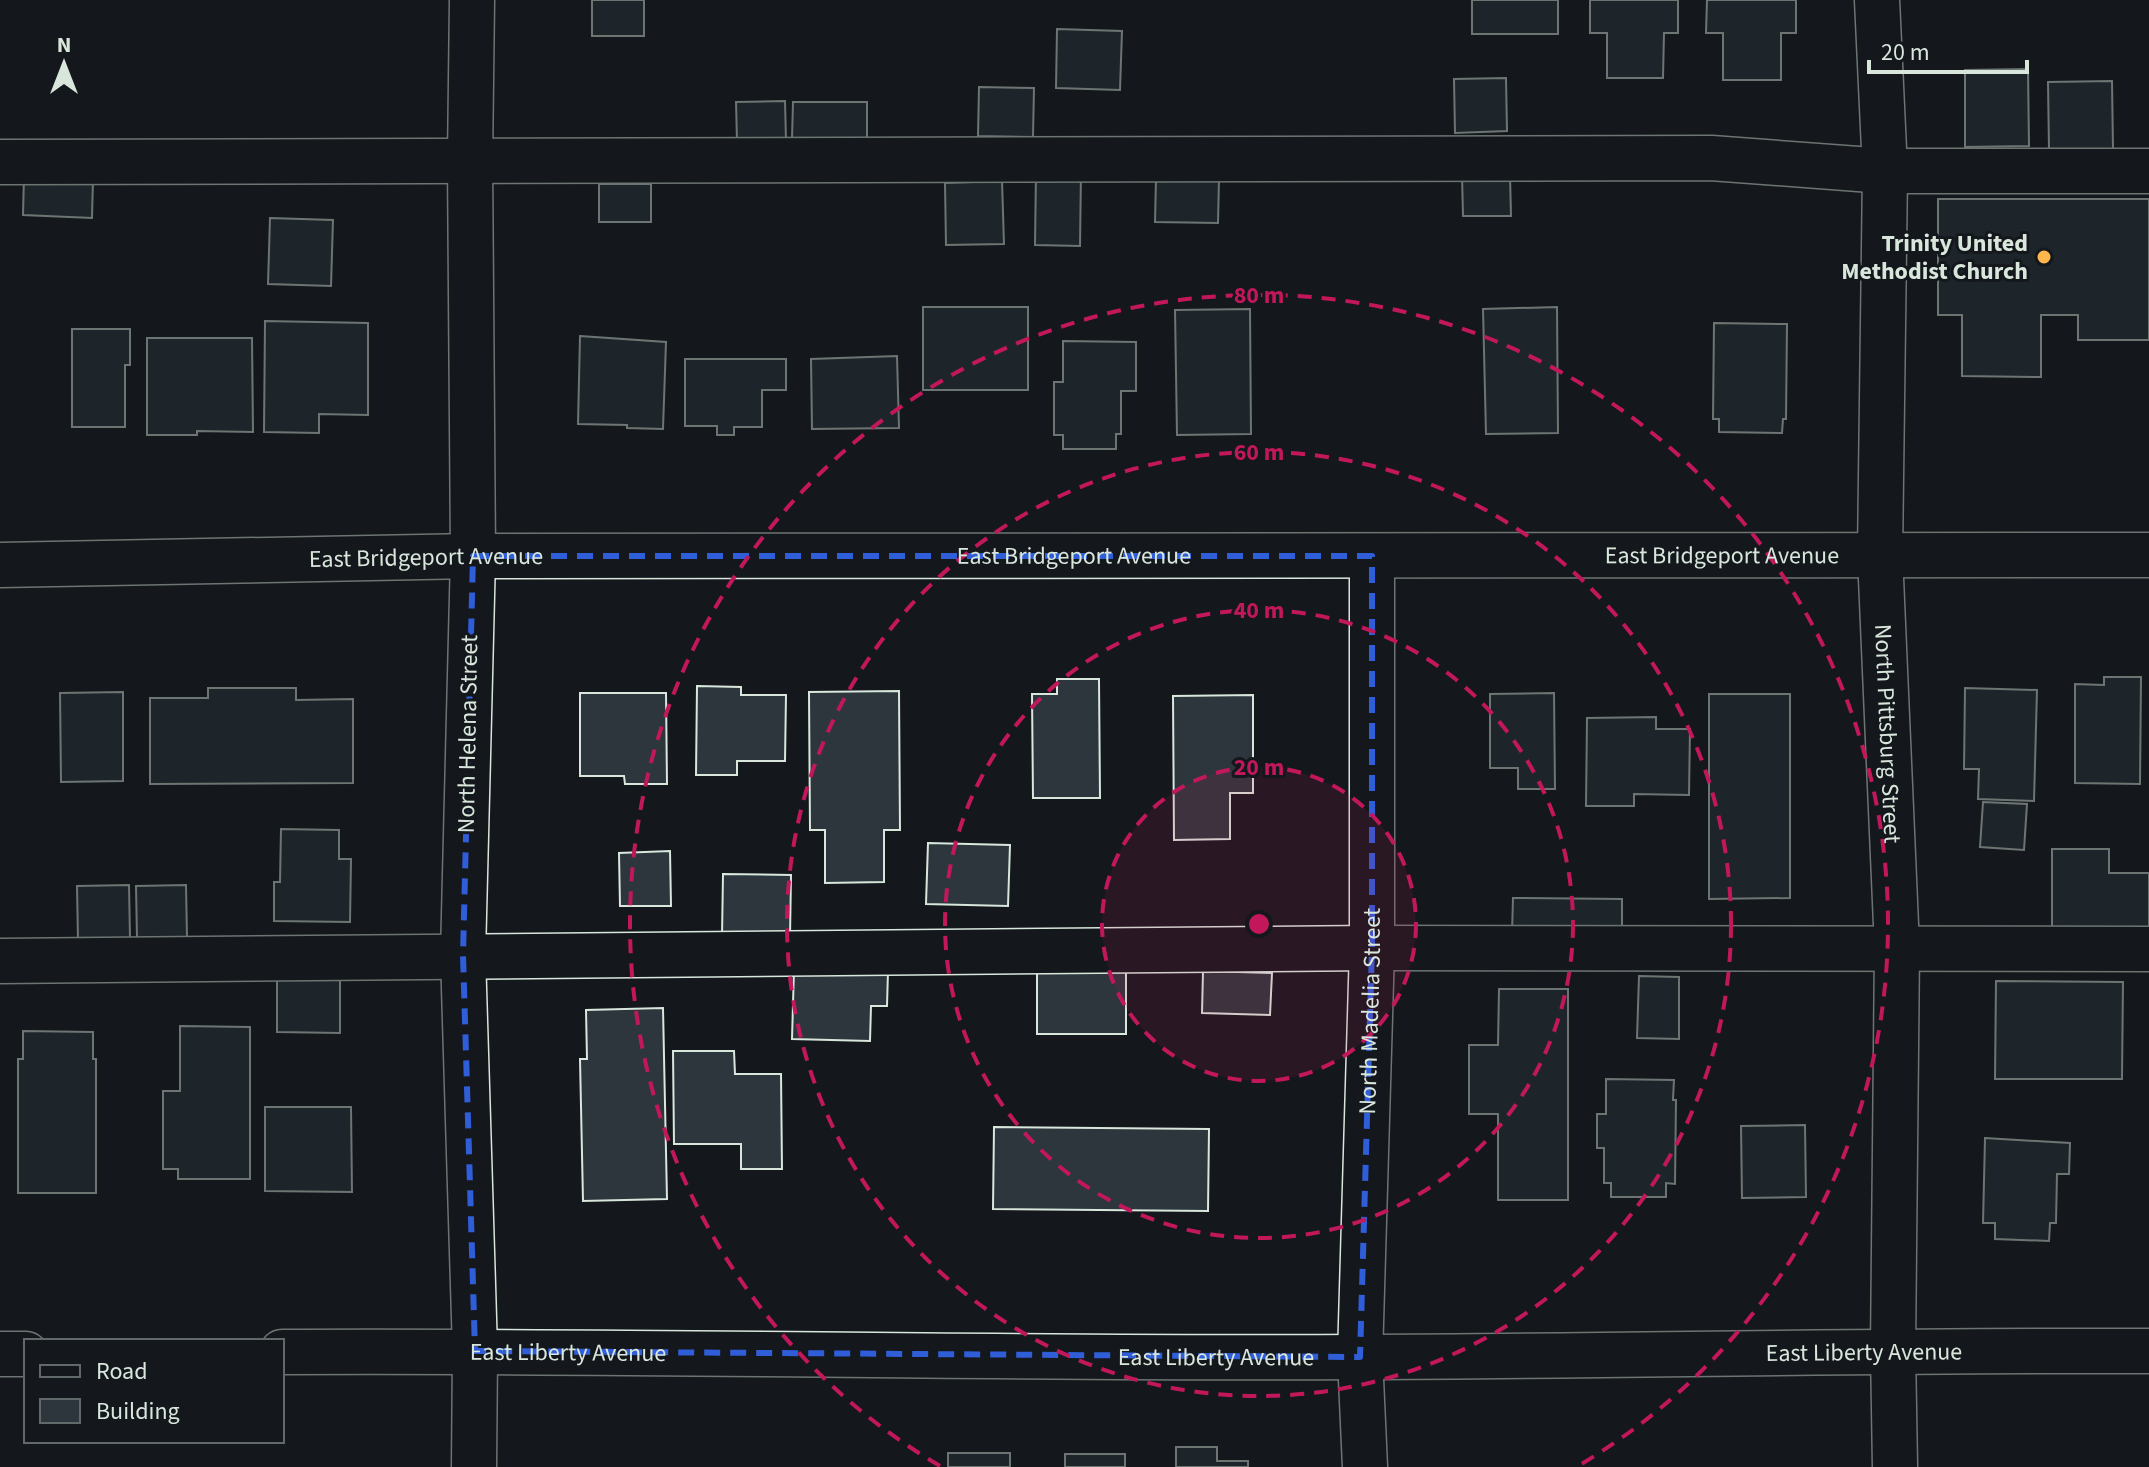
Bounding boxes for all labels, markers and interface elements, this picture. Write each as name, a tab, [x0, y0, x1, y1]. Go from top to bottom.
north arrow	[24, 24, 104, 104]
scale bar	[1869, 24, 2027, 74]
text: N	[57, 29, 71, 61]
text: 20 m	[1881, 35, 1930, 70]
place label: Trinity United Methodist Church	[1841, 226, 2028, 289]
marker: Trinity United Methodist Church	[2035, 248, 2053, 266]
text: 80 m	[1234, 278, 1284, 313]
text: 60 m	[1234, 435, 1284, 470]
street label: East Bridgeport Avenue	[308, 538, 543, 577]
street label: East Bridgeport Avenue	[957, 538, 1191, 573]
street label: East Bridgeport Avenue	[1605, 538, 1839, 573]
text: 40 m	[1234, 593, 1284, 628]
street label: North Pittsburg Street	[1866, 623, 1910, 844]
street label: North Helena Street	[449, 634, 487, 834]
text: 20 m	[1234, 750, 1284, 785]
street label: North Madelia Street	[1350, 908, 1390, 1115]
centre of rings	[1245, 910, 1273, 938]
street label: East Liberty Avenue	[470, 1334, 666, 1371]
street label: East Liberty Avenue	[1765, 1334, 1962, 1371]
legend	[24, 1339, 284, 1443]
street label: East Liberty Avenue	[1118, 1339, 1314, 1375]
text: Road	[96, 1354, 148, 1389]
text: Building	[96, 1394, 180, 1429]

